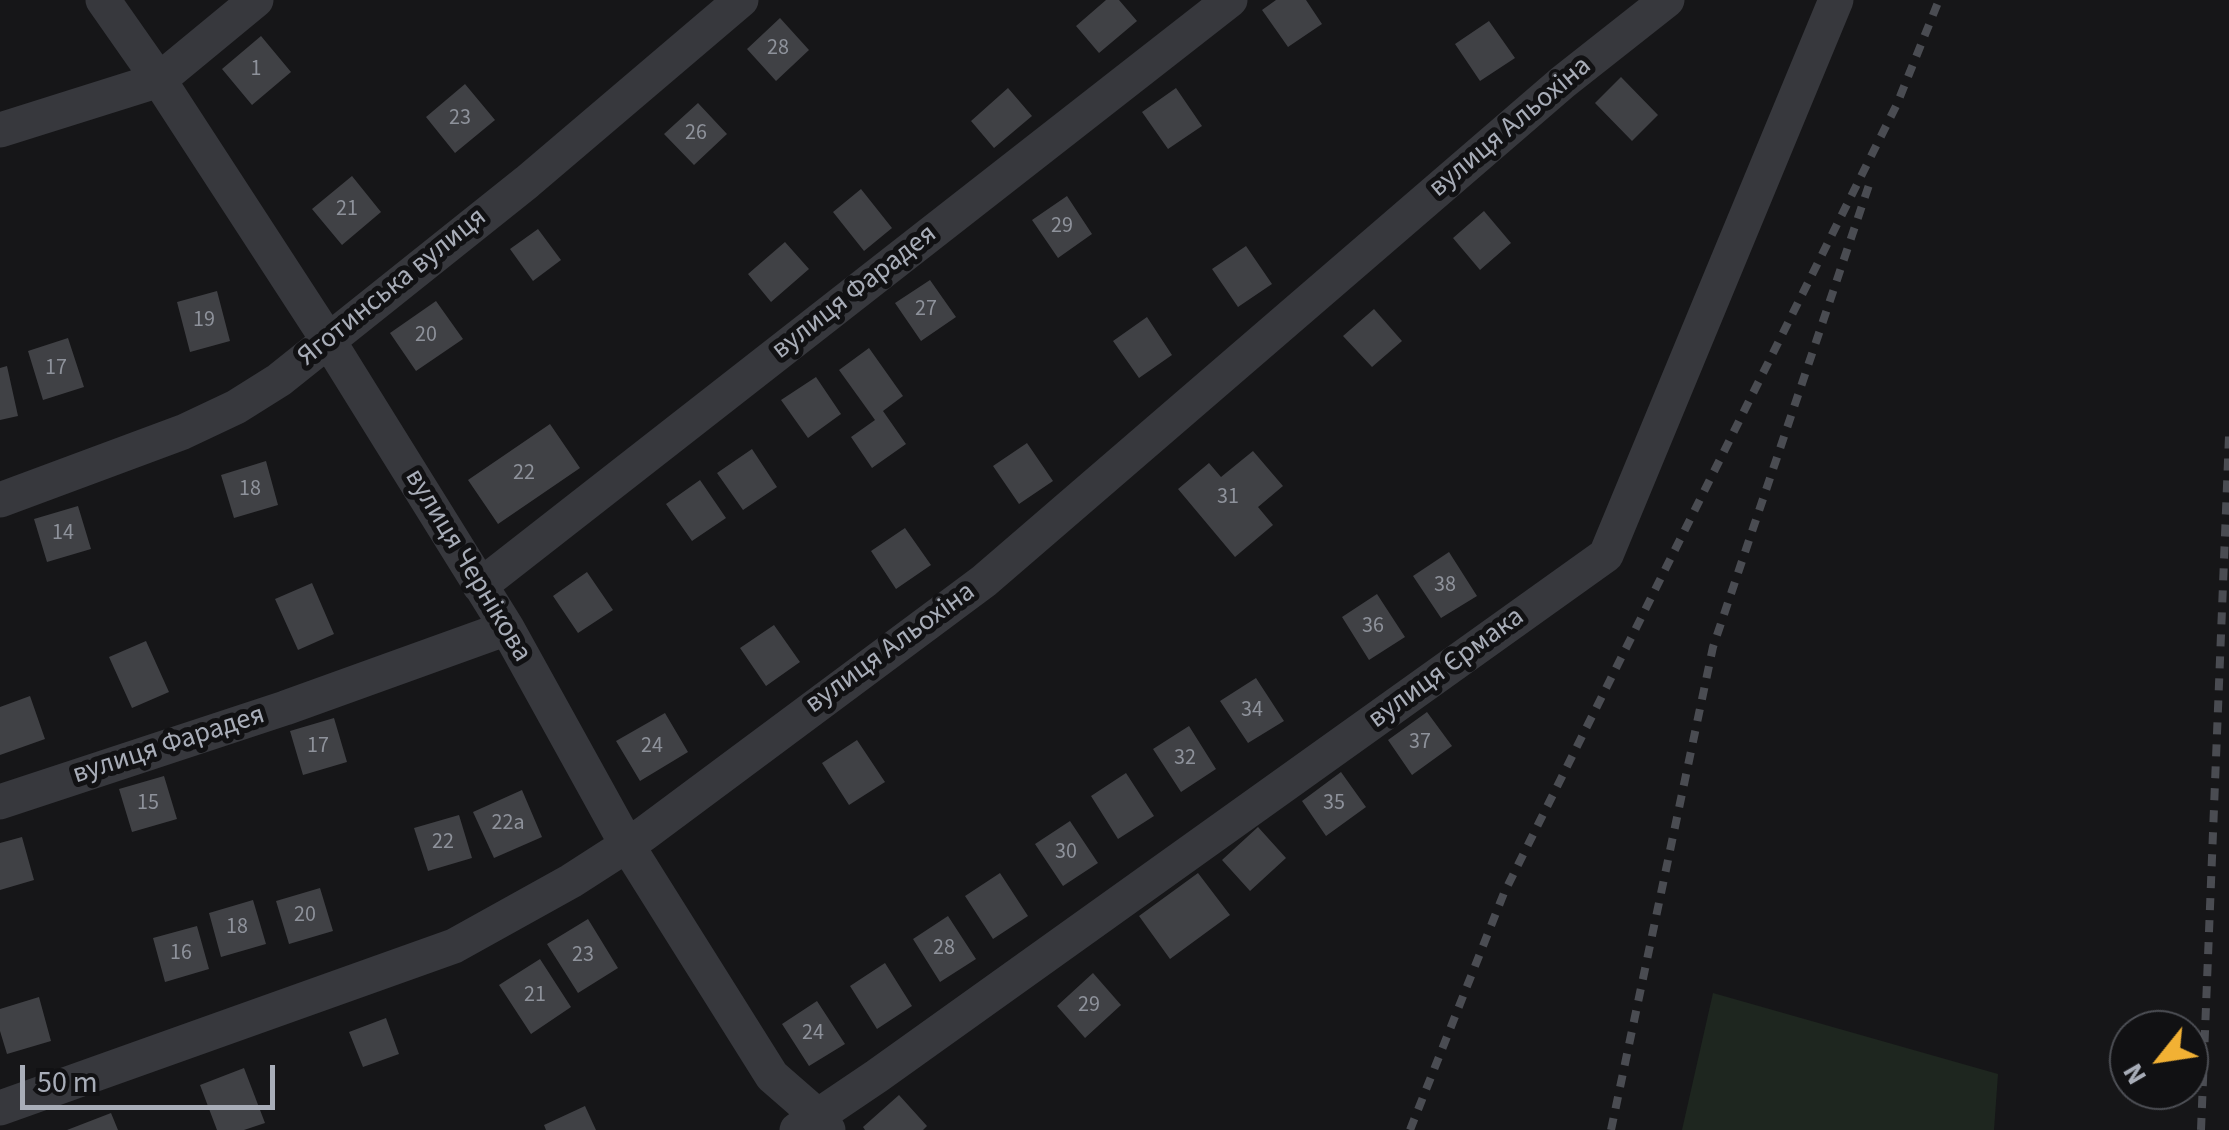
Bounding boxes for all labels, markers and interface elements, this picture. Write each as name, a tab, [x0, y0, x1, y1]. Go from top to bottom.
house number: 28	[767, 36, 789, 62]
street label: вулиця Альохіна	[1423, 50, 1599, 206]
house number: 1	[251, 57, 261, 83]
house number: 23	[449, 106, 471, 132]
house number: 26	[685, 121, 707, 147]
house number: 21	[336, 197, 358, 223]
street label: Яготинська вулиця	[292, 202, 494, 374]
house number: 29	[1051, 214, 1073, 240]
street label: вулиця Фарадея	[766, 218, 944, 368]
house number: 27	[915, 297, 937, 323]
house number: 19	[193, 308, 215, 334]
house number: 20	[415, 323, 437, 349]
house number: 17	[45, 356, 67, 382]
house number: 22	[513, 461, 535, 487]
street label: вулиця Чернікова	[396, 463, 538, 669]
house number: 18	[239, 477, 261, 503]
house number: 31	[1217, 485, 1239, 511]
house number: 14	[52, 521, 74, 547]
house number: 38	[1434, 573, 1456, 599]
street label: вулиця Альохіна	[800, 576, 982, 722]
street label: вулиця Єрмака	[1363, 601, 1531, 737]
house number: 36	[1362, 614, 1384, 640]
house number: 34	[1241, 698, 1263, 724]
street label: вулиця Фарадея	[69, 699, 269, 793]
house number: 37	[1409, 730, 1431, 756]
house number: 17	[307, 734, 329, 760]
house number: 24	[641, 734, 663, 760]
house number: 32	[1174, 746, 1196, 772]
house number: 15	[137, 791, 159, 817]
house number: 35	[1323, 791, 1345, 817]
house number: 22а	[492, 811, 524, 837]
house number: 22	[432, 830, 454, 856]
house number: 30	[1055, 840, 1077, 866]
house number: 20	[294, 903, 316, 929]
house number: 18	[226, 915, 248, 941]
house number: 28	[933, 936, 955, 962]
house number: 16	[170, 941, 192, 967]
house number: 23	[572, 943, 594, 969]
house number: 21	[524, 983, 546, 1009]
house number: 29	[1078, 993, 1100, 1019]
north arrow	[2109, 1010, 2209, 1110]
house number: 24	[802, 1021, 824, 1047]
scale bar	[25, 1045, 280, 1107]
text: N	[2113, 1056, 2157, 1092]
text: 50 m	[37, 1061, 98, 1104]

